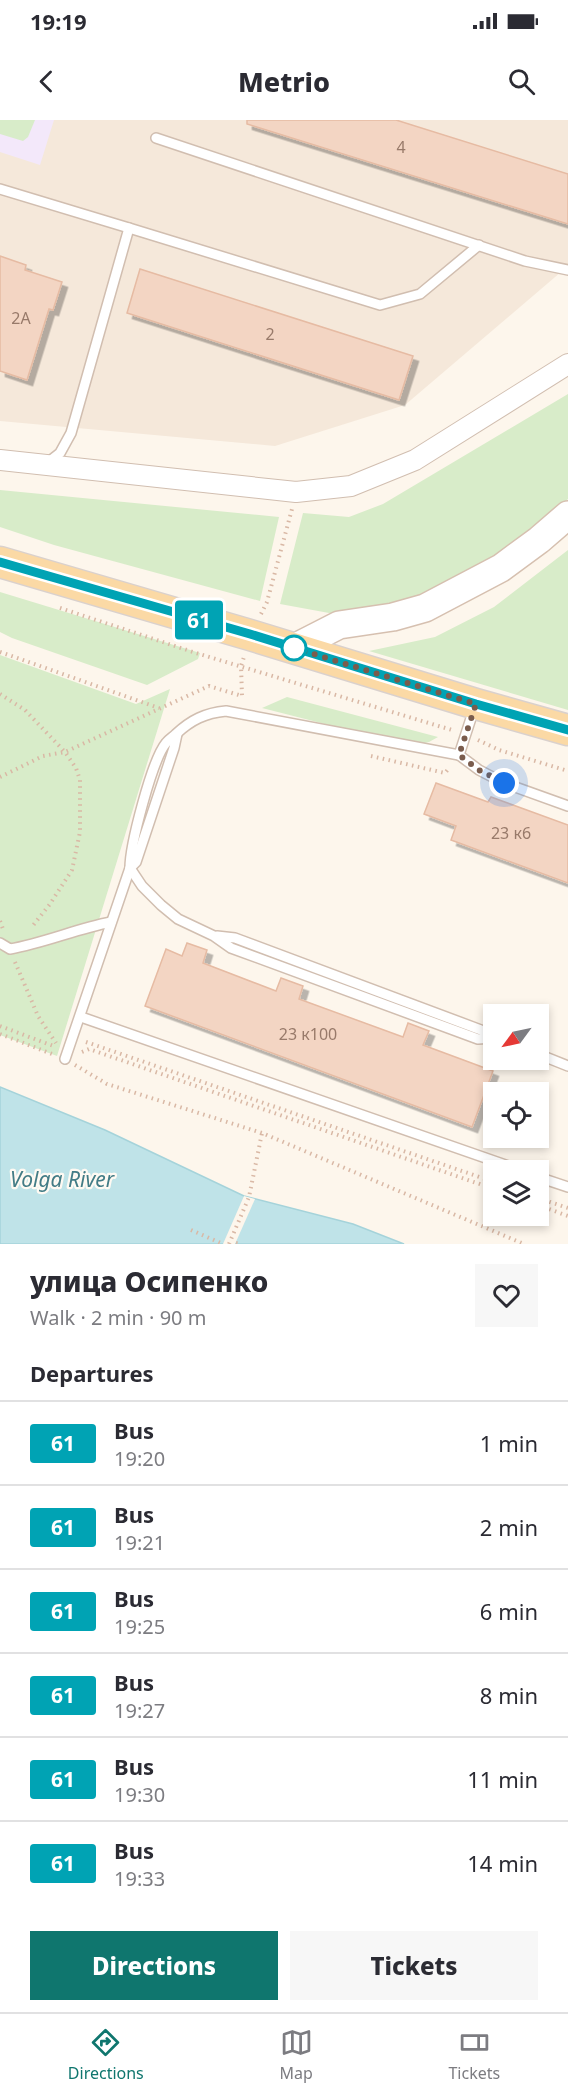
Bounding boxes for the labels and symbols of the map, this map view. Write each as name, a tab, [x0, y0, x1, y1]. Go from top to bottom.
house number: 4	[396, 136, 406, 158]
house number: 2А	[11, 307, 31, 329]
house number: 2	[265, 323, 275, 345]
line badge: 61	[172, 600, 226, 640]
unlabelled marker	[281, 635, 307, 661]
your location	[489, 768, 519, 798]
house number: 23 к6	[491, 822, 531, 844]
north arrow	[483, 1004, 549, 1070]
house number: 23 к100	[279, 1023, 337, 1045]
water label: Volga River	[10, 1165, 116, 1193]

